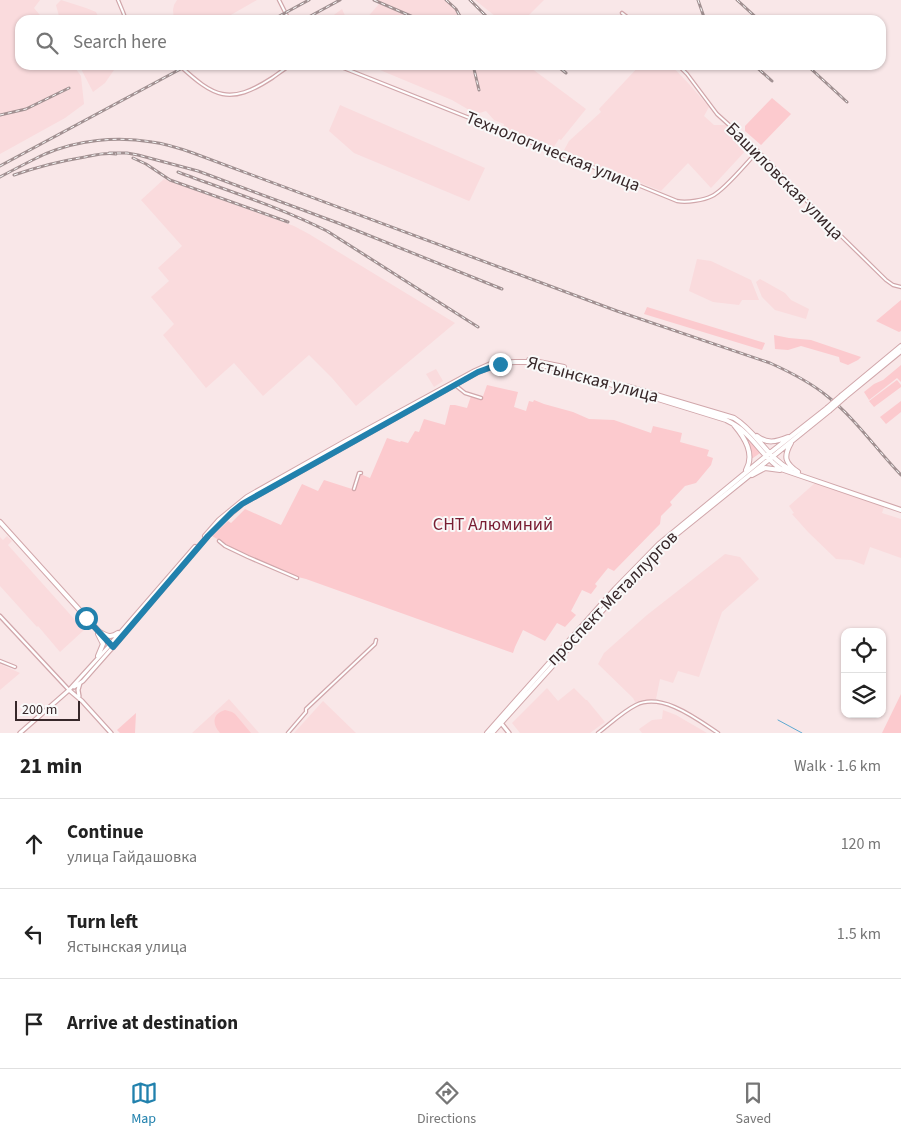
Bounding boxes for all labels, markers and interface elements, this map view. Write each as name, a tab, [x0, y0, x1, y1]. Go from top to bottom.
search box	[15, 15, 886, 70]
icon: search	[33, 29, 61, 57]
text: Search here	[73, 29, 167, 56]
street label: Технологическая улица	[462, 105, 644, 198]
street label: Башиловская улица	[720, 117, 849, 246]
street label: Ястынская улица	[524, 350, 661, 409]
route end	[489, 353, 512, 376]
park label: СНТ Алюминий	[433, 512, 553, 537]
street label: проспект Металлургов	[541, 525, 684, 671]
route start	[75, 607, 98, 630]
map controls	[841, 628, 886, 718]
button: locate	[841, 628, 886, 673]
button: layers	[841, 673, 886, 718]
scale bar	[15, 698, 80, 721]
text: 200 m	[22, 700, 57, 720]
text: 21 min	[20, 751, 82, 781]
text: Walk · 1.6 km	[794, 755, 881, 777]
text: Continue	[67, 819, 144, 846]
icon: ahead	[20, 830, 48, 858]
text: 120 m	[841, 833, 881, 855]
text: улица Гайдашовка	[67, 846, 197, 868]
text: Turn left	[67, 909, 138, 936]
icon: left	[20, 920, 48, 948]
text: 1.5 km	[837, 923, 881, 945]
text: Ястынская улица	[67, 936, 187, 958]
icon: arrive	[20, 1010, 48, 1038]
text: Arrive at destination	[67, 1010, 238, 1037]
tab: Map	[130, 1079, 158, 1129]
tab: Directions	[417, 1079, 476, 1129]
tab: Saved	[736, 1079, 771, 1129]

